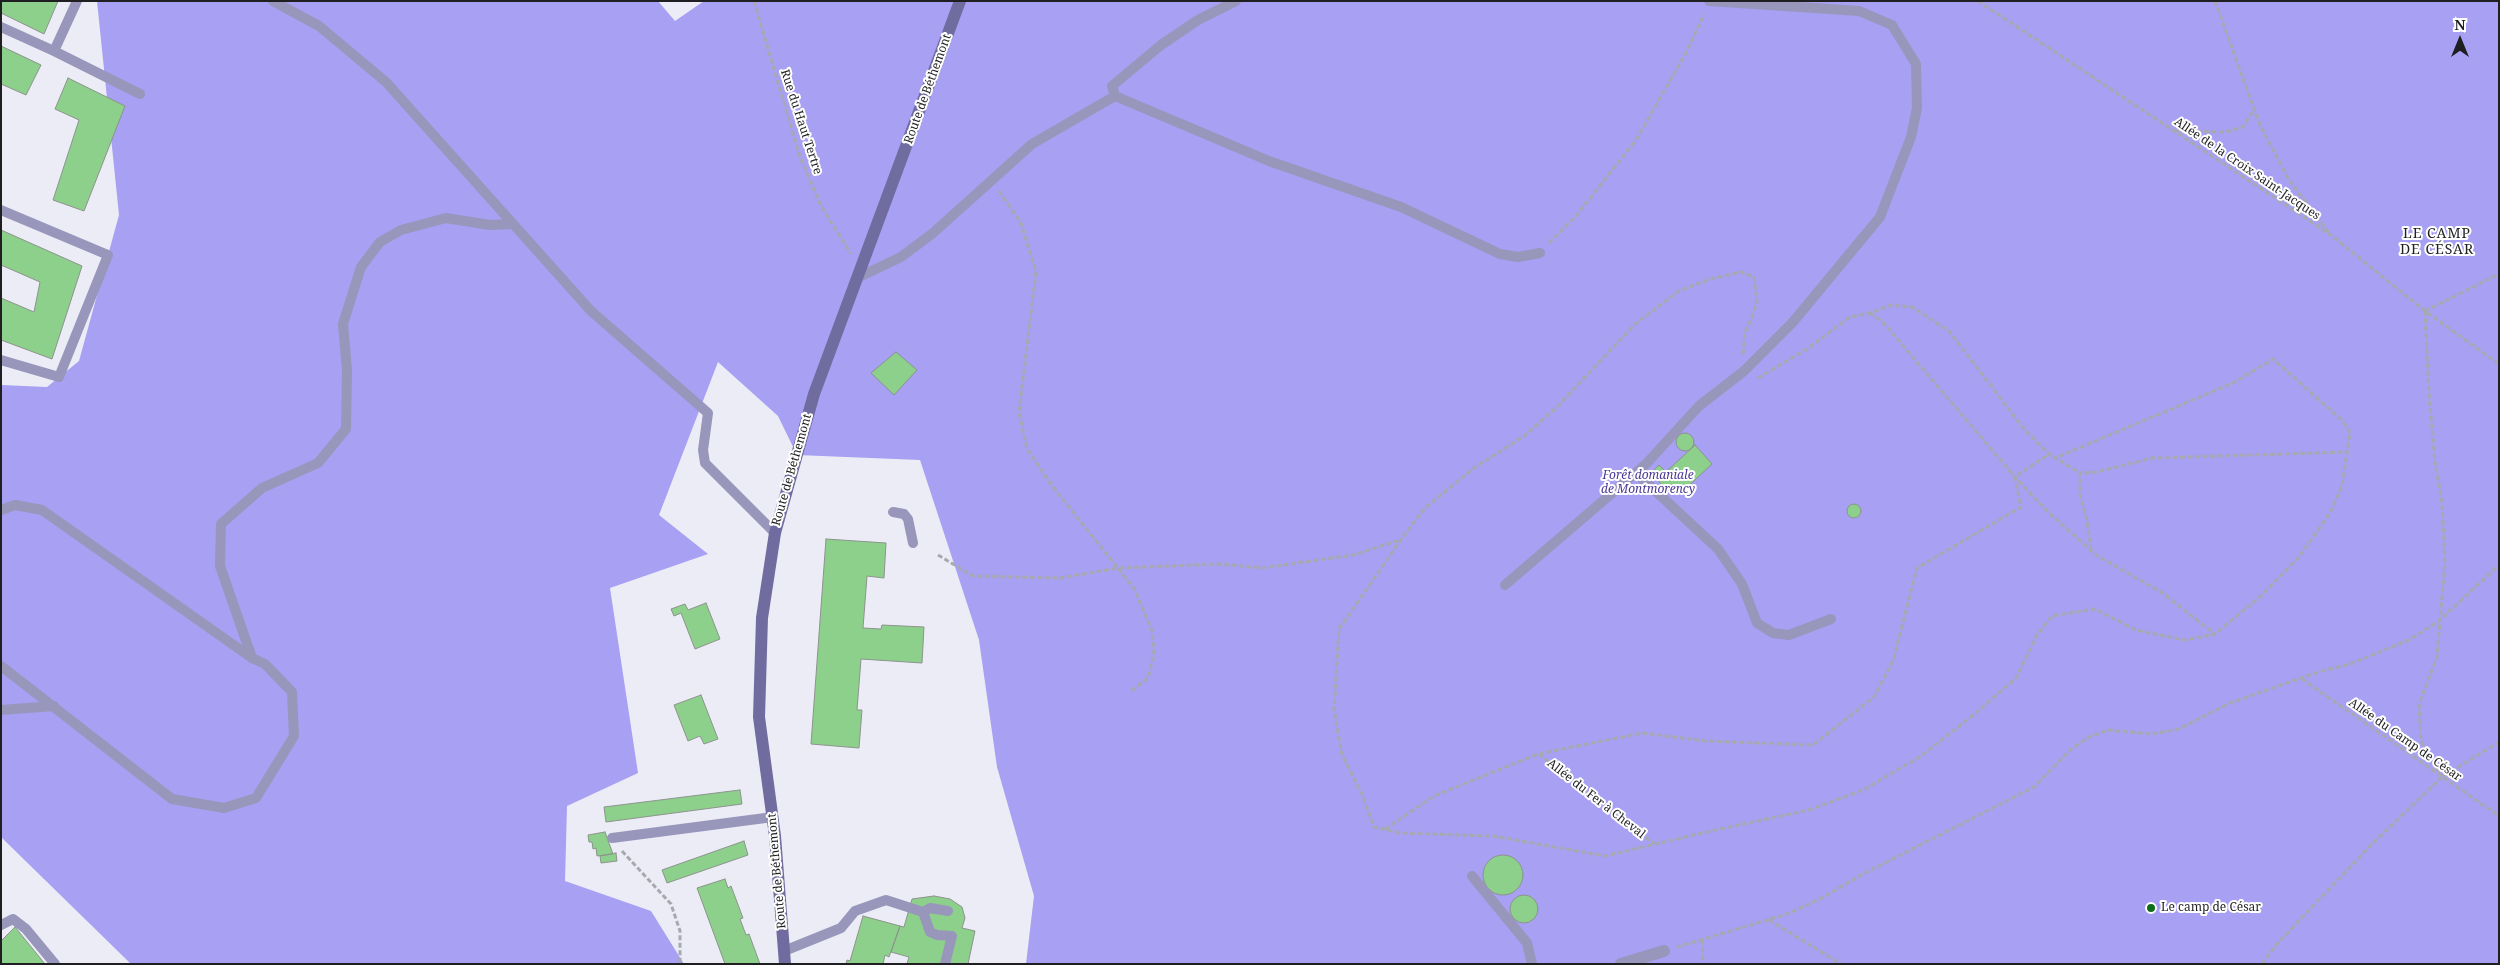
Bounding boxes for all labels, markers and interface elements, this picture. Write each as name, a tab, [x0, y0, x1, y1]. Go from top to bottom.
north arrow	[2435, 15, 2485, 65]
text: N	[2454, 15, 2466, 34]
street label: Route de Béthemont	[901, 32, 955, 146]
street label: Rue du Haut Tertre	[777, 68, 825, 176]
street label: Allée de la Croix Saint-Jacques	[2171, 115, 2323, 223]
district label: LE CAMP DE CÉSAR	[2399, 226, 2475, 258]
street label: Route de Béthemont	[769, 412, 815, 528]
park label: Forêt domaniale de Montmorency	[1601, 469, 1695, 497]
street label: Allée du Camp de César	[2346, 696, 2464, 784]
street label: Allée du Fer à Cheval	[1544, 756, 1648, 842]
street label: Route de Béthemont	[765, 813, 789, 929]
place label: Le camp de César	[2161, 901, 2261, 915]
marker: Le camp de César	[2145, 902, 2157, 914]

